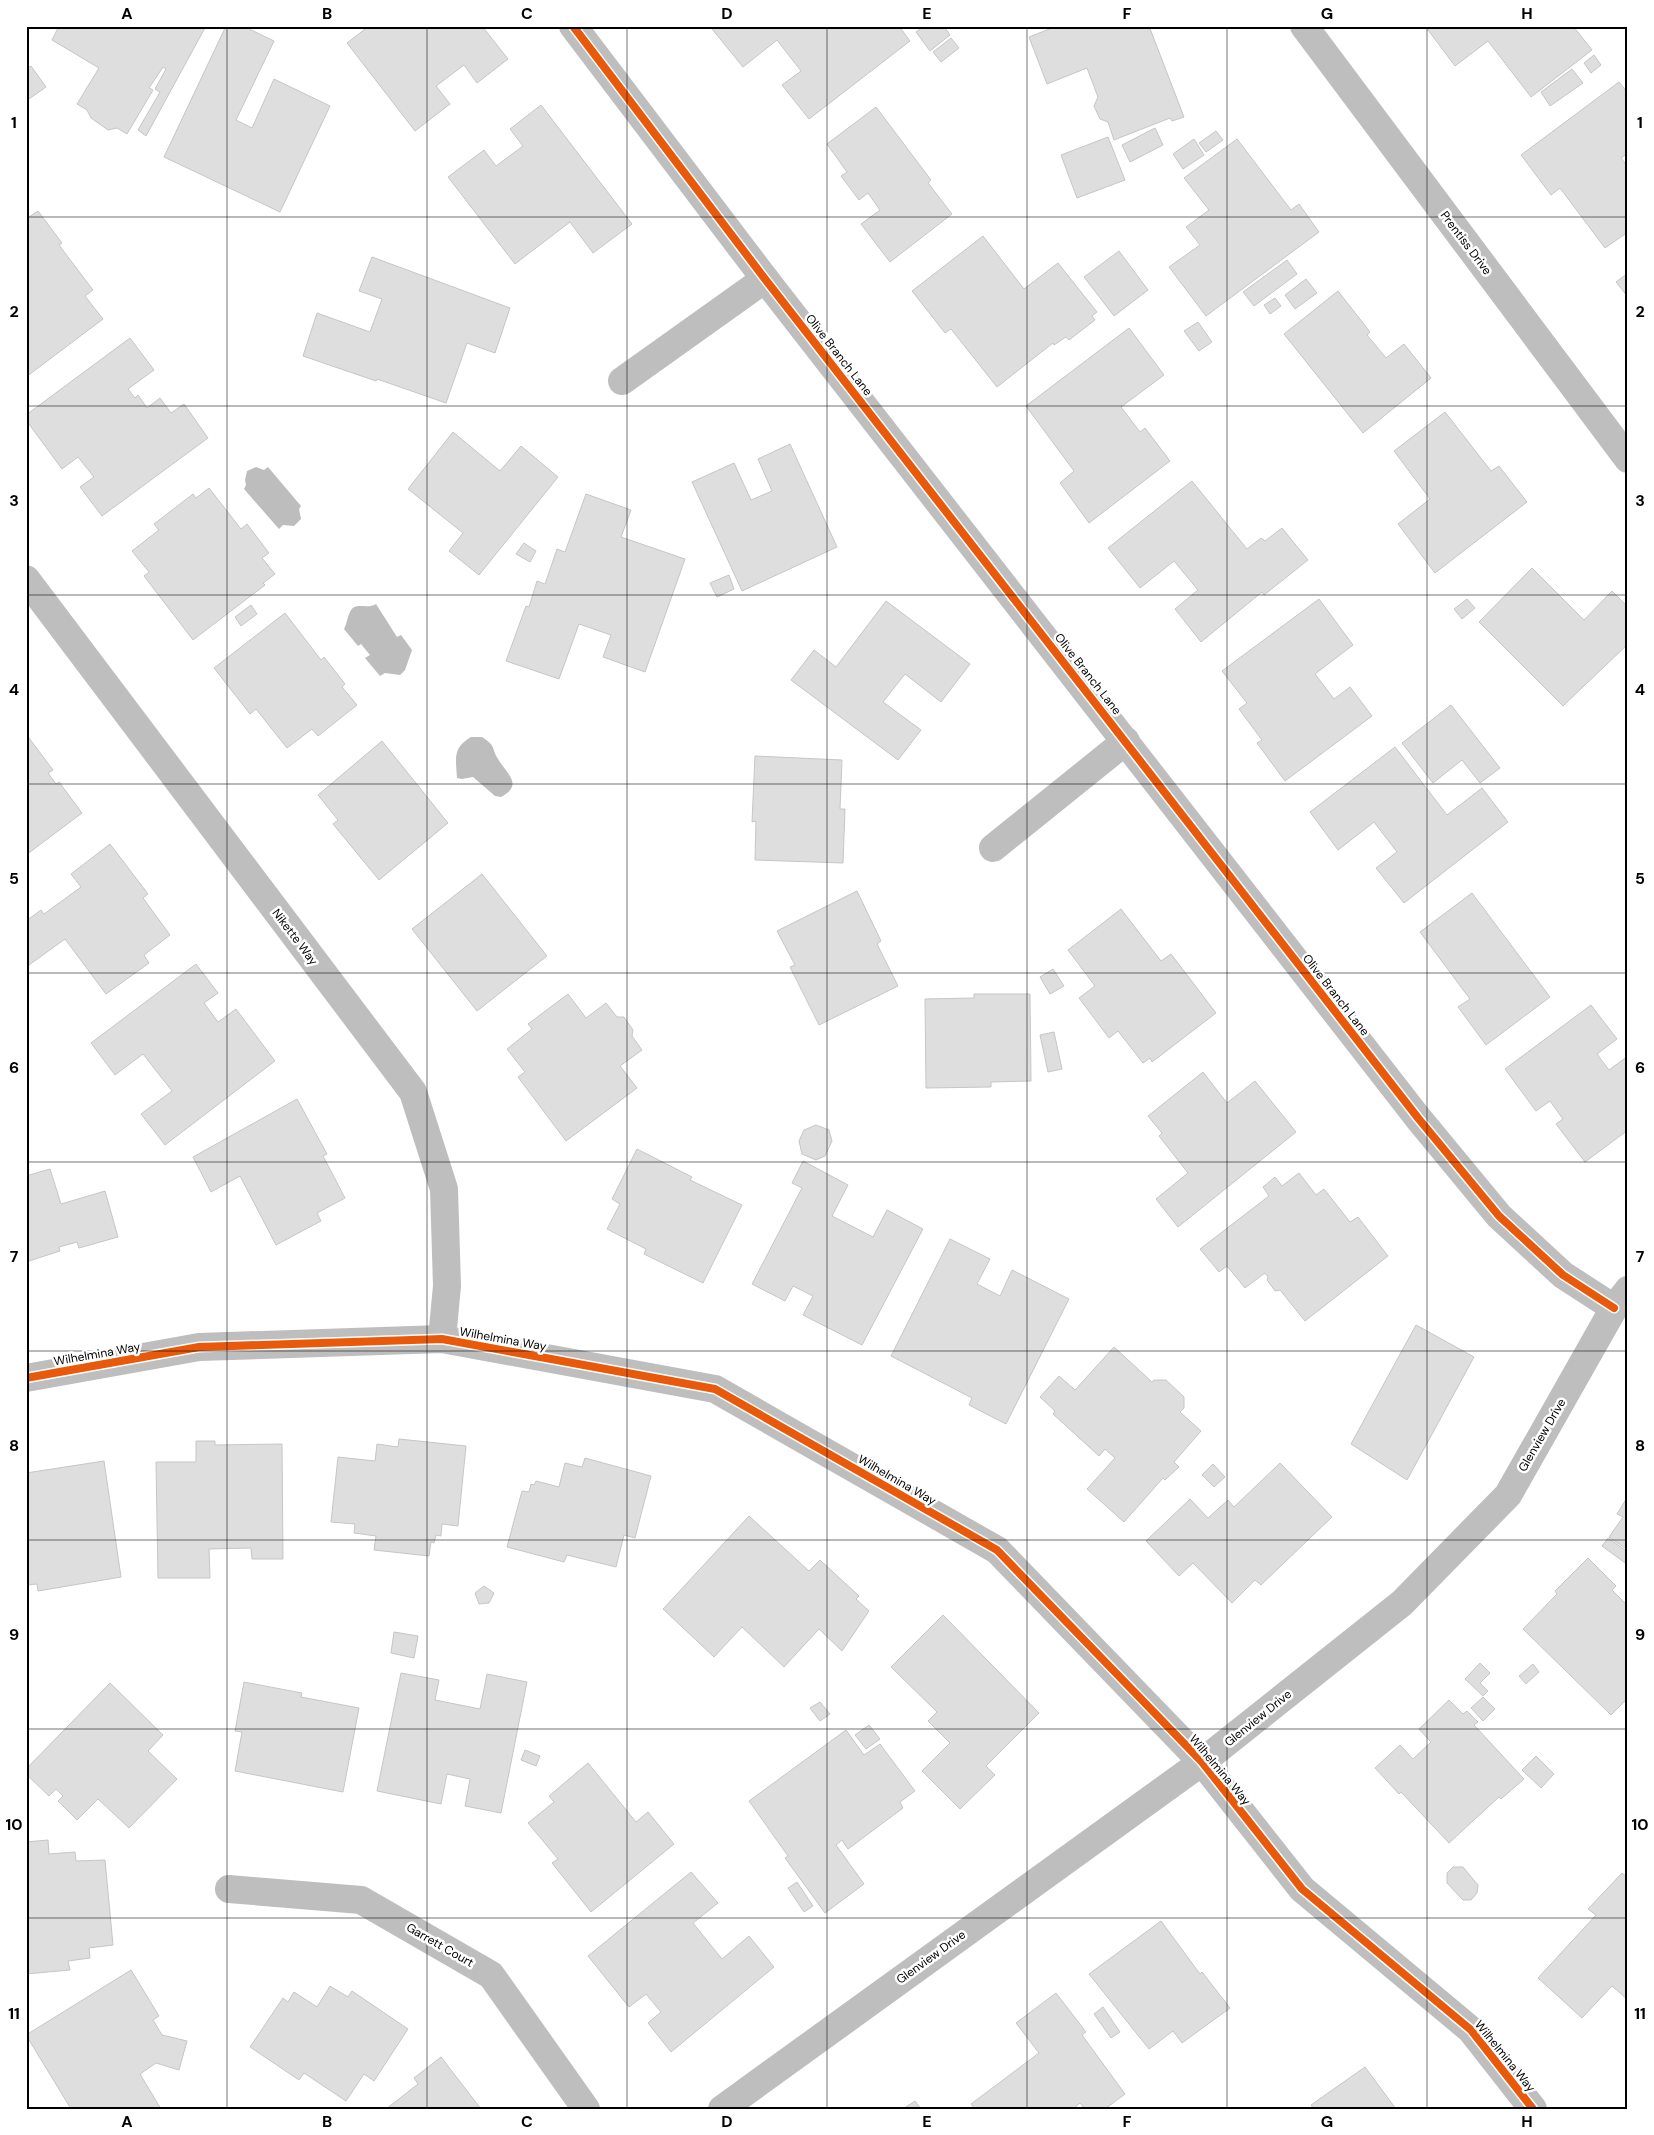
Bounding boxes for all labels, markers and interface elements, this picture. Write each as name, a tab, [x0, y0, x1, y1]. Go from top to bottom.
text: A	[121, 3, 133, 24]
text: B	[322, 3, 332, 24]
text: C	[521, 3, 533, 24]
text: D	[721, 3, 733, 24]
text: E	[922, 3, 932, 24]
text: F	[1123, 3, 1132, 24]
text: G	[1321, 3, 1333, 24]
text: H	[1521, 3, 1533, 24]
text: 1	[11, 112, 17, 133]
text: 1	[1637, 112, 1643, 133]
street label: Prentiss Drive	[1437, 208, 1495, 278]
text: 2	[9, 301, 19, 322]
text: 2	[1635, 301, 1645, 322]
street label: Olive Branch Lane	[802, 311, 876, 399]
text: 3	[9, 490, 19, 511]
text: 3	[1635, 490, 1645, 511]
street label: Olive Branch Lane	[1051, 630, 1125, 718]
text: 4	[9, 679, 19, 700]
text: 4	[1635, 679, 1645, 700]
text: 5	[9, 868, 19, 889]
text: 5	[1635, 868, 1645, 889]
street label: Nikette Way	[269, 906, 322, 969]
street label: Olive Branch Lane	[1299, 951, 1373, 1039]
text: 6	[9, 1057, 19, 1078]
text: 6	[1635, 1057, 1645, 1078]
text: 7	[10, 1246, 19, 1267]
text: 7	[1636, 1246, 1645, 1267]
street label: Wilhelmina Way	[458, 1323, 548, 1355]
street label: Wilhelmina Way	[52, 1338, 142, 1370]
street label: Glenview Drive	[1515, 1395, 1569, 1474]
text: 8	[9, 1435, 19, 1456]
text: 8	[1635, 1435, 1645, 1456]
street label: Wilhelmina Way	[855, 1451, 939, 1509]
text: 9	[9, 1624, 19, 1645]
text: 9	[1635, 1624, 1645, 1645]
street label: Glenview Drive	[1221, 1686, 1295, 1750]
street label: Wilhelmina Way	[1186, 1731, 1255, 1809]
text: 10	[5, 1814, 23, 1835]
text: 10	[1631, 1814, 1649, 1835]
street label: Garrett Court	[403, 1919, 477, 1971]
street label: Glenview Drive	[893, 1926, 969, 1988]
text: 11	[8, 2003, 20, 2024]
text: 11	[1634, 2003, 1646, 2024]
street label: Wilhelmina Way	[1471, 2017, 1539, 2095]
text: A	[121, 2111, 133, 2132]
text: B	[322, 2111, 332, 2132]
text: C	[521, 2111, 533, 2132]
text: D	[721, 2111, 733, 2132]
text: E	[922, 2111, 932, 2132]
text: F	[1123, 2111, 1132, 2132]
text: G	[1321, 2111, 1333, 2132]
text: H	[1521, 2111, 1533, 2132]

